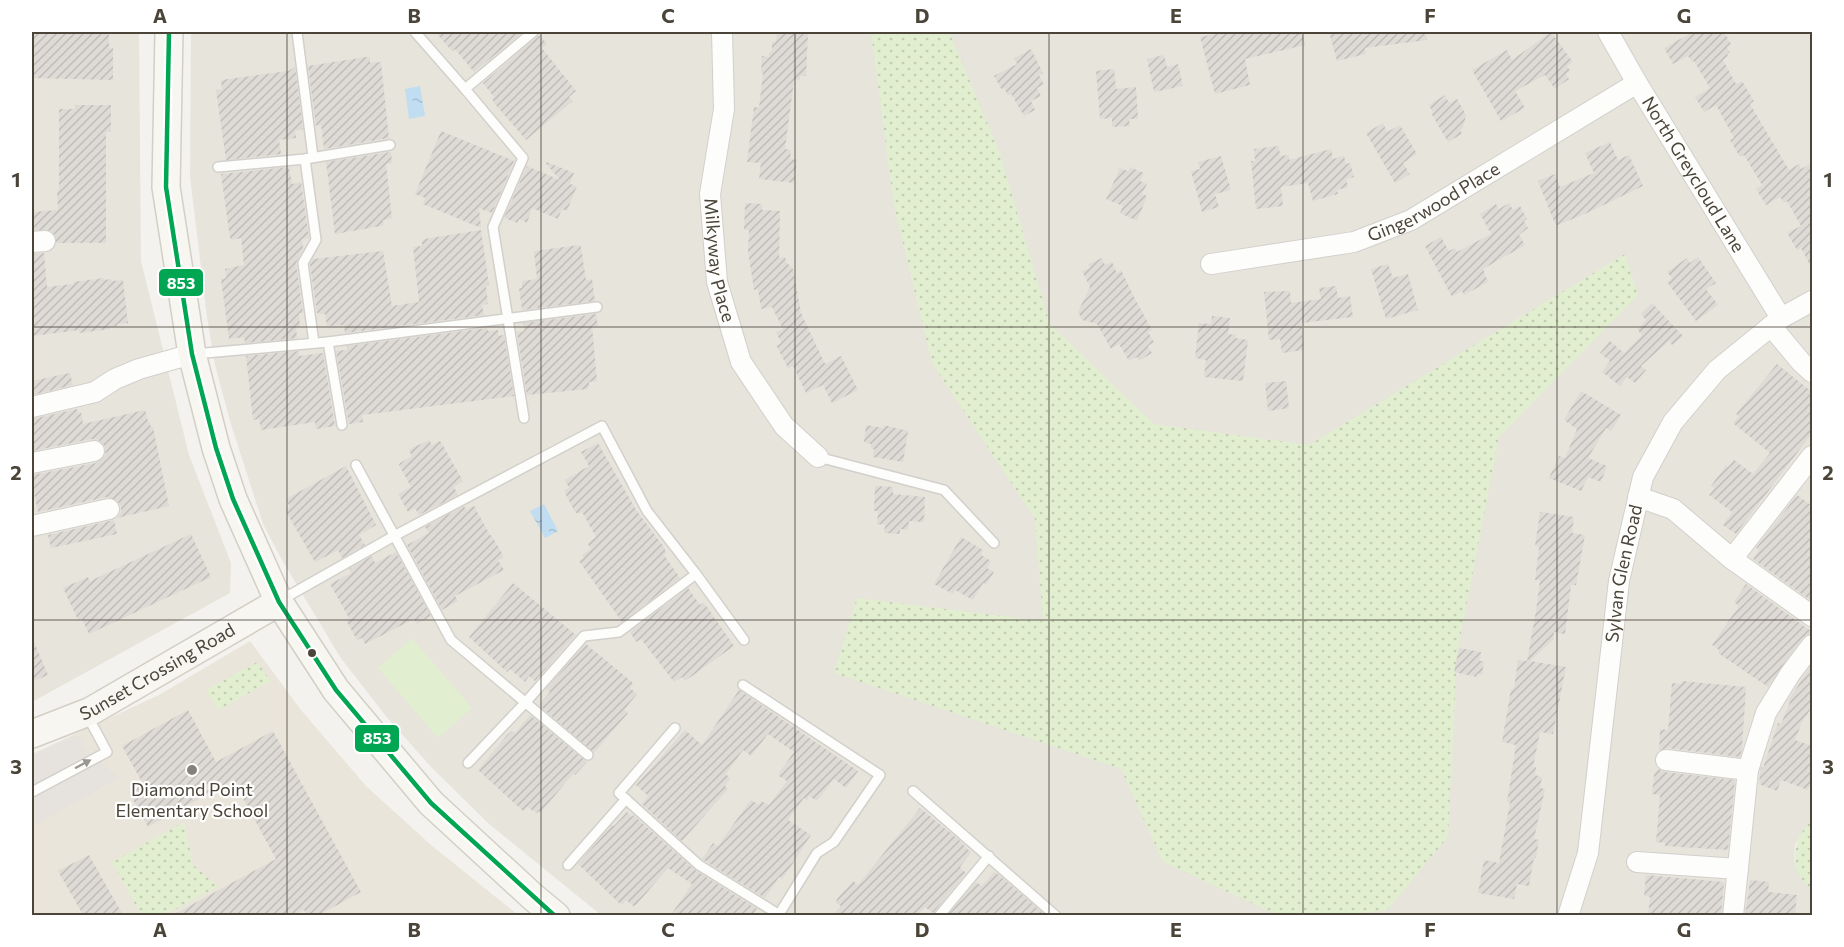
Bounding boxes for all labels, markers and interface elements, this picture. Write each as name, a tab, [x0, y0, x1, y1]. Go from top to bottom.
text: A	[153, 3, 167, 27]
text: B	[407, 3, 421, 27]
text: C	[661, 3, 675, 27]
text: D	[915, 3, 929, 27]
text: E	[1170, 3, 1182, 27]
text: F	[1424, 3, 1436, 27]
text: G	[1677, 3, 1691, 27]
street label: North Greycloud Lane	[1638, 92, 1750, 256]
street label: Gingerwood Place	[1364, 157, 1503, 246]
text: 1	[11, 167, 21, 191]
text: 1	[1823, 167, 1833, 191]
street label: Milkyway Place	[700, 197, 740, 324]
line badge: 853	[158, 268, 204, 297]
text: 853	[167, 273, 195, 292]
text: 2	[10, 460, 22, 484]
text: 2	[1822, 460, 1834, 484]
street label: Sylvan Glen Road	[1600, 502, 1646, 643]
street label: Sunset Crossing Road	[76, 618, 238, 724]
unlabelled marker	[306, 647, 318, 659]
line badge: 853	[354, 724, 400, 753]
text: 853	[363, 728, 391, 747]
text: 3	[10, 754, 22, 778]
text: 3	[1822, 754, 1834, 778]
one-way arrow	[75, 760, 92, 769]
marker: Diamond Point Elementary School	[185, 763, 199, 777]
place label: Diamond Point Elementary School	[116, 778, 268, 821]
text: A	[153, 917, 167, 941]
text: B	[407, 917, 421, 941]
text: C	[661, 917, 675, 941]
text: D	[915, 917, 929, 941]
text: E	[1170, 917, 1182, 941]
text: F	[1424, 917, 1436, 941]
text: G	[1677, 917, 1691, 941]

